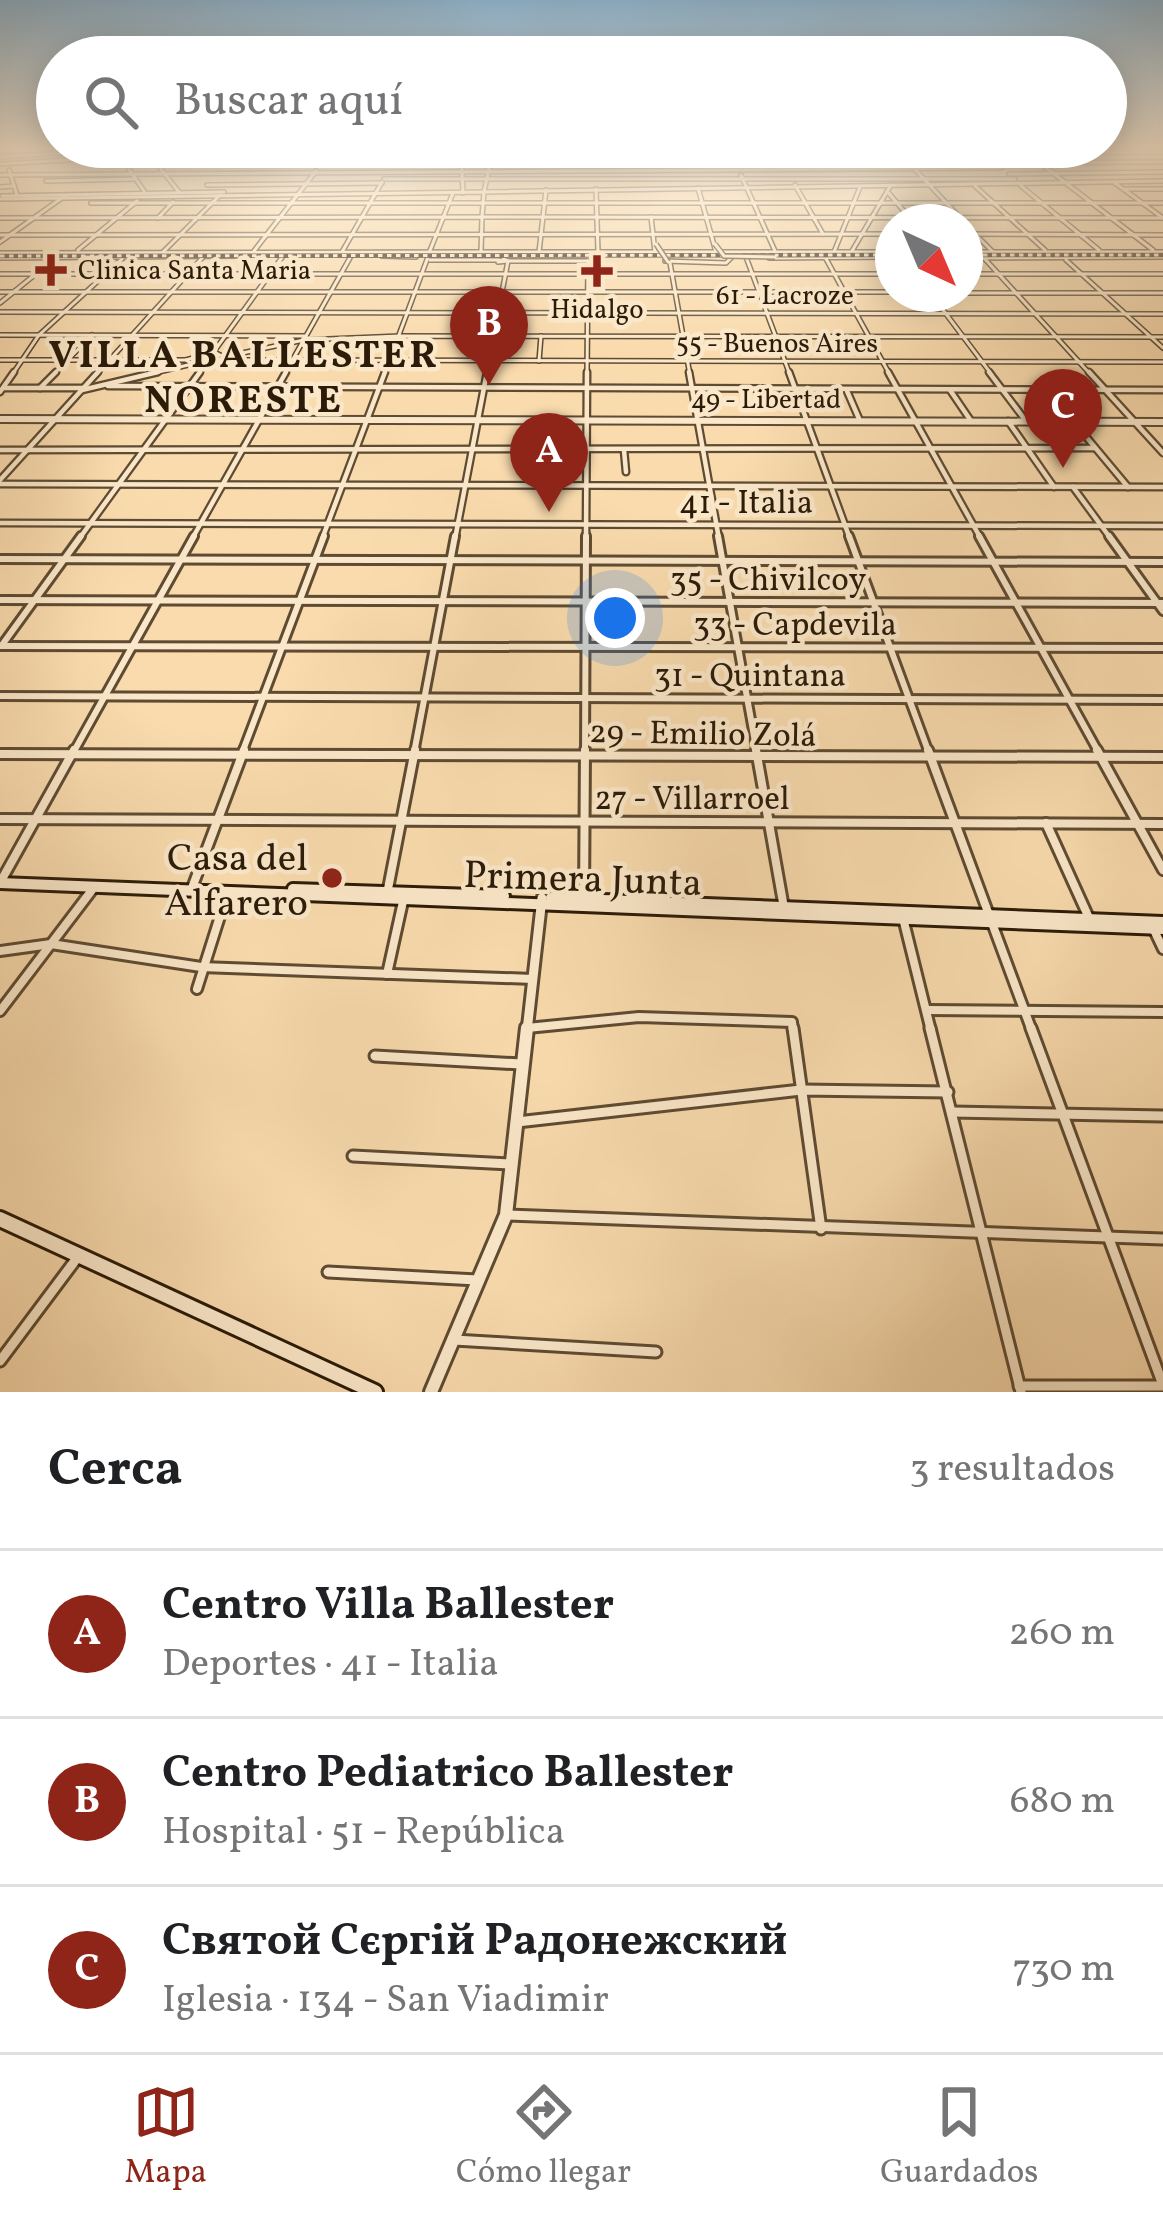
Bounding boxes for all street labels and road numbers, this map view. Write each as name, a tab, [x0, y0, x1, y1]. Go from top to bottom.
street label: 61 - Lacroze	[716, 278, 854, 316]
street label: 55 - Buenos Aires	[676, 326, 878, 364]
street label: 49 - Libertad	[691, 382, 841, 420]
street label: 41 - Italia	[679, 482, 813, 528]
street label: 35 - Chivilcoy	[670, 559, 867, 605]
street label: 33 - Capdevila	[693, 604, 897, 650]
street label: 31 - Quintana	[654, 655, 846, 701]
street label: 29 - Emilio Zolá	[589, 711, 817, 761]
street label: 27 - Villarroel	[594, 778, 790, 824]
street label: Primera Junta	[463, 850, 703, 912]

